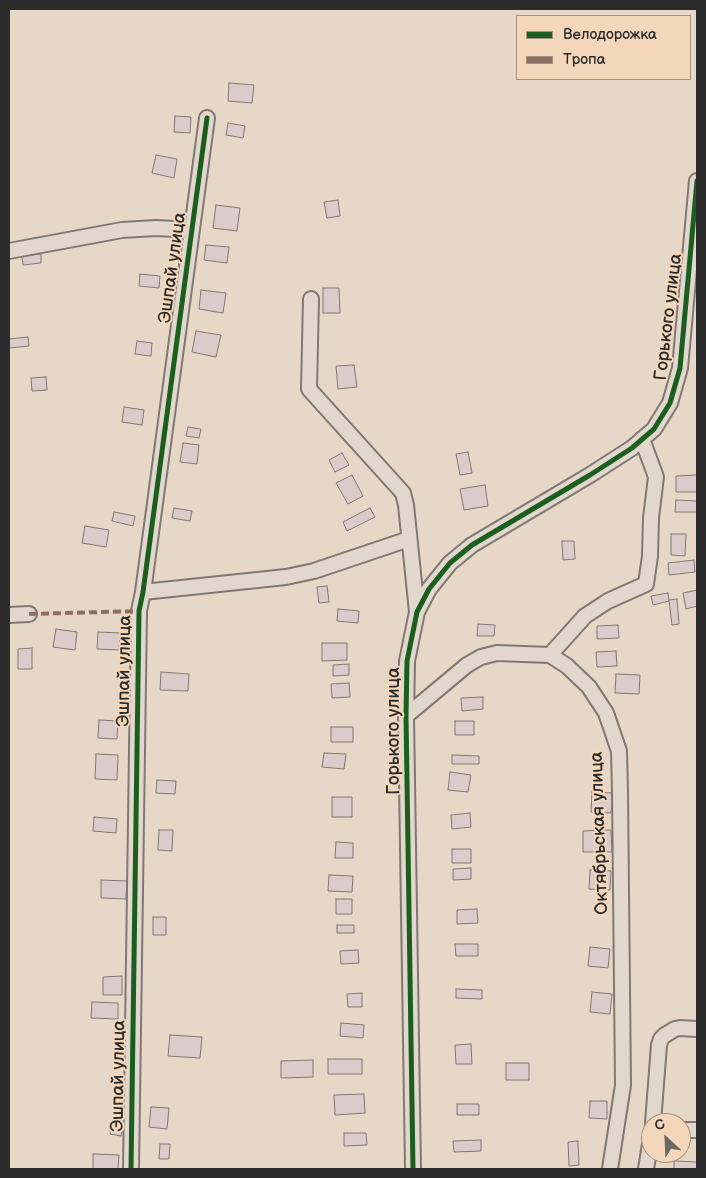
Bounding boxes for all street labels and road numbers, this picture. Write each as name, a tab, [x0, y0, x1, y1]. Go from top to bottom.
street label: Эшпай улица	[155, 211, 191, 325]
street label: Горького улица	[650, 252, 688, 382]
street label: Эшпай улица	[113, 615, 137, 727]
street label: Горького улица	[383, 667, 405, 795]
street label: Октябрьская улица	[586, 751, 614, 915]
street label: Эшпай улица	[107, 1020, 131, 1132]

